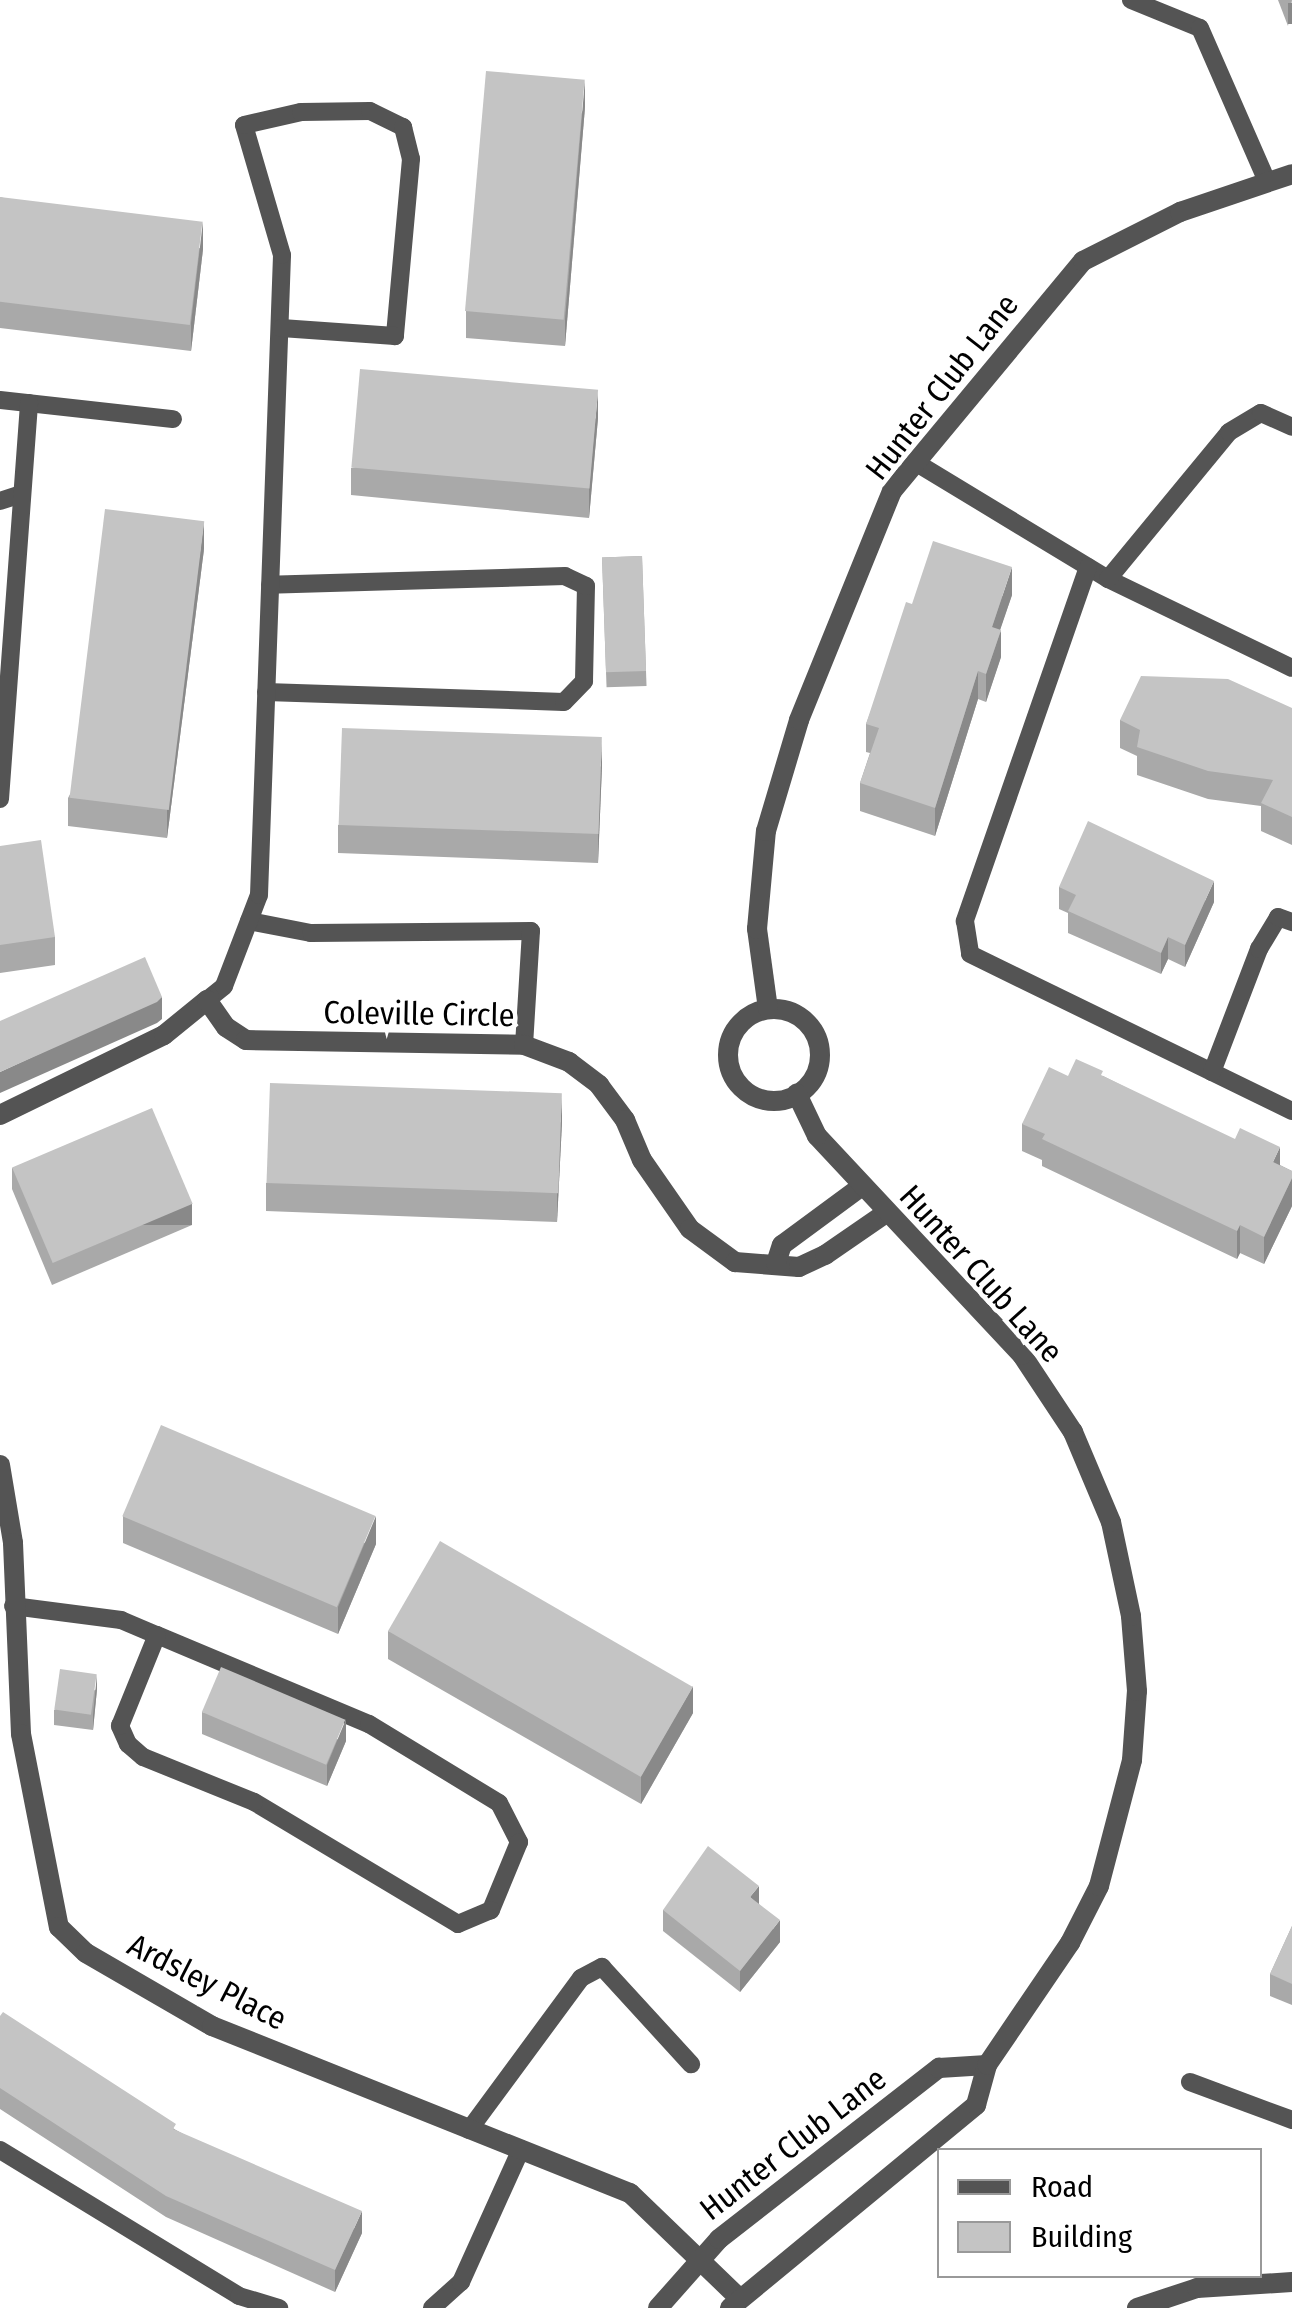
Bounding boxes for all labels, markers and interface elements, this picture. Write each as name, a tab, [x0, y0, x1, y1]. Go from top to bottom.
street label: Hunter Club Lane	[857, 286, 1027, 488]
street label: Coleville Circle	[323, 993, 515, 1035]
street label: Hunter Club Lane	[891, 1177, 1071, 1371]
street label: Ardsley Place	[121, 1926, 293, 2038]
street label: Hunter Club Lane	[692, 2059, 894, 2229]
legend	[937, 2148, 1262, 2278]
text: Road	[1031, 2169, 1093, 2205]
text: Building	[1031, 2219, 1132, 2255]

